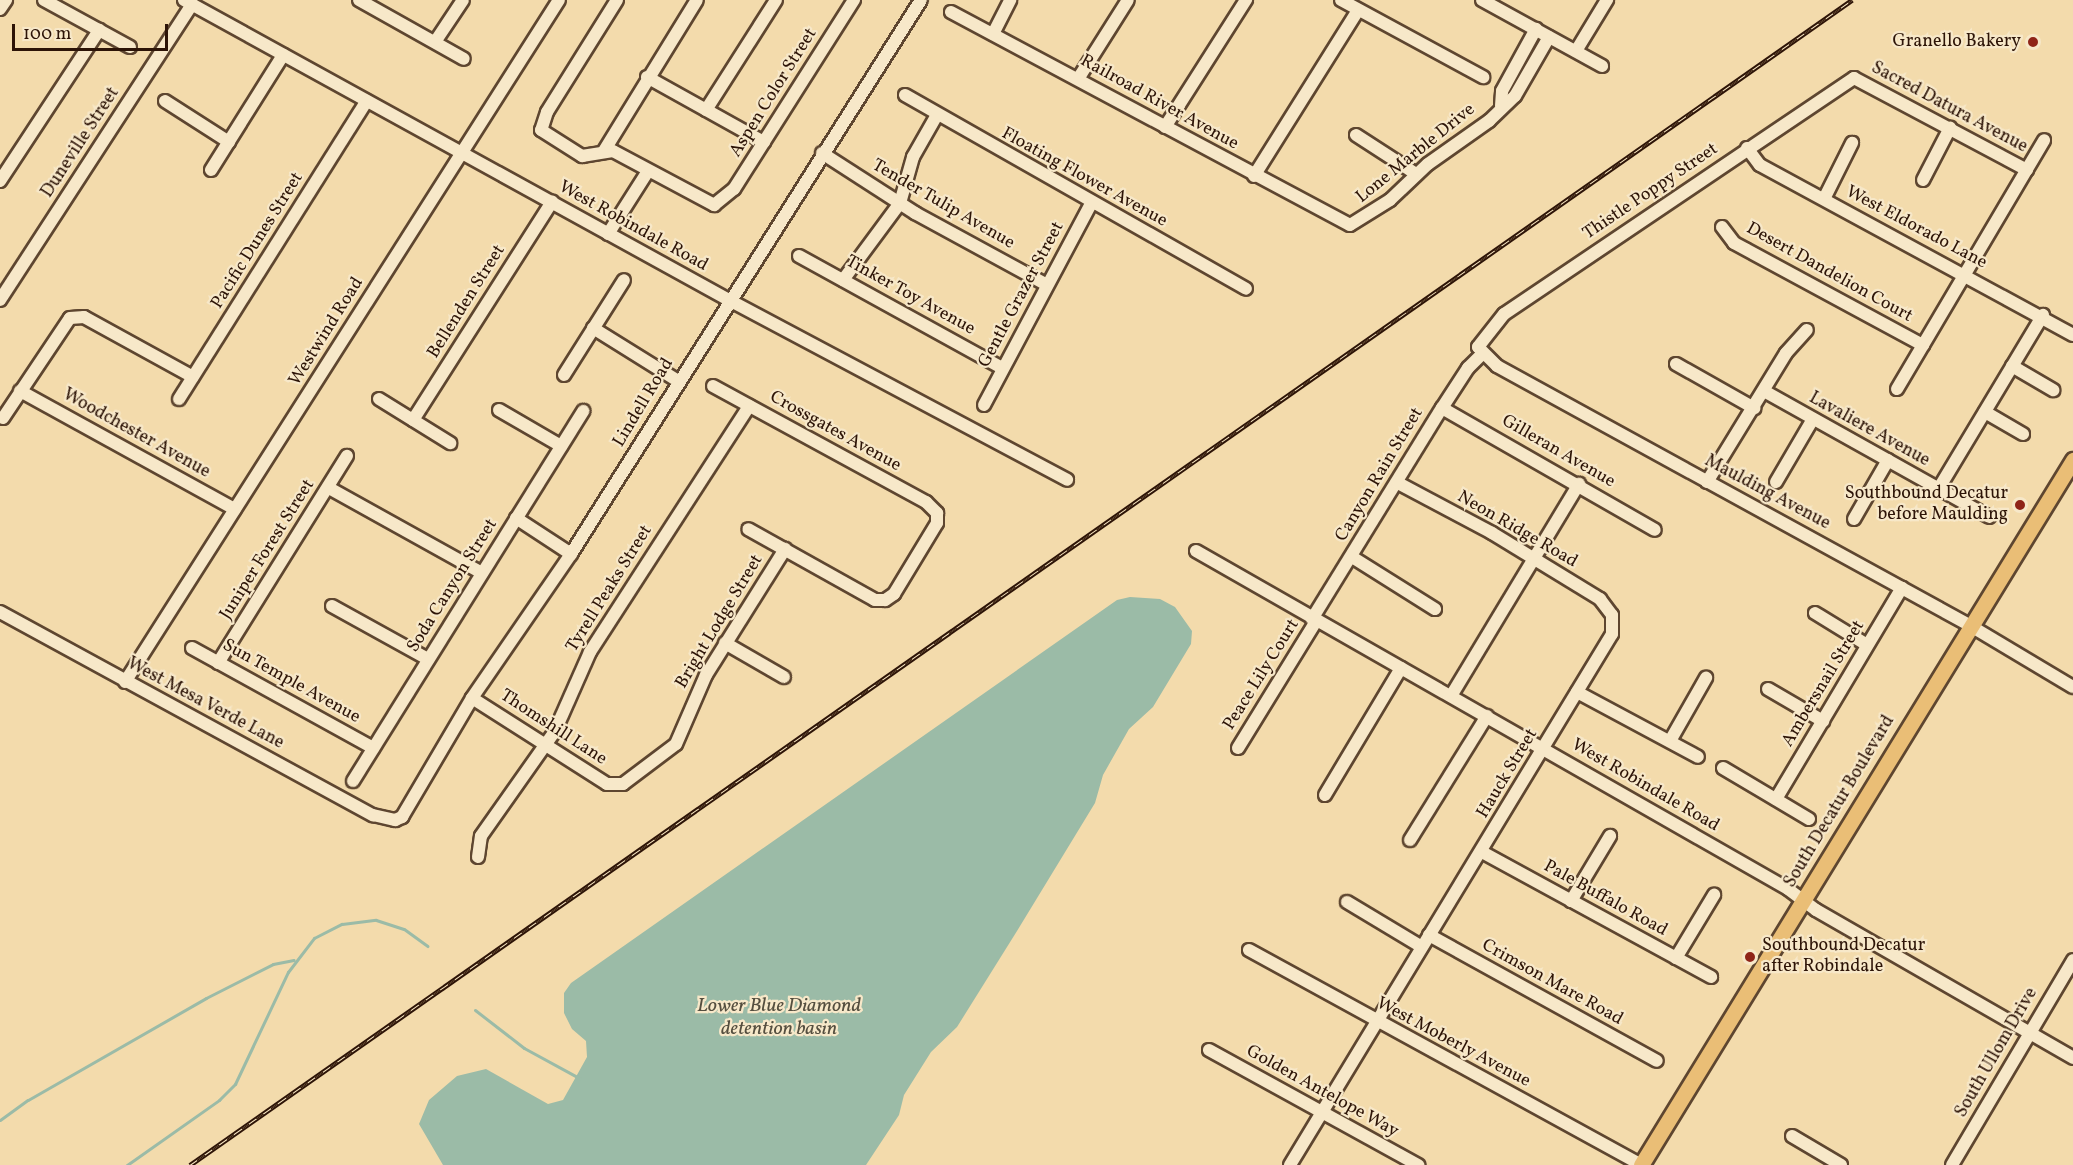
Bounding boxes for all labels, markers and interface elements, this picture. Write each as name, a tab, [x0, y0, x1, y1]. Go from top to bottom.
scale bar	[15, 12, 171, 50]
text: 100 m	[23, 22, 72, 47]
street label: Aspen Color Street	[726, 25, 822, 161]
place label: Granello Bakery	[1893, 31, 2021, 53]
marker: Granello Bakery	[2026, 35, 2040, 49]
street label: Railroad River Avenue	[1076, 51, 1242, 155]
street label: Sacred Datura Avenue	[1867, 58, 2031, 158]
street label: Duneville Street	[37, 84, 125, 202]
street label: Lone Marble Drive	[1352, 99, 1480, 209]
street label: Floating Flower Avenue	[997, 123, 1171, 233]
street label: Thistle Poppy Street	[1579, 139, 1723, 245]
street label: Tender Tulip Avenue	[868, 155, 1018, 255]
street label: Pacific Dunes Street	[207, 169, 309, 313]
street label: West Robindale Road	[555, 177, 711, 277]
street label: West Eldorado Lane	[1842, 182, 1990, 274]
street label: Gentle Grazer Street	[974, 218, 1070, 372]
street label: Desert Dandelion Court	[1742, 218, 1916, 328]
street label: Bellenden Street	[423, 241, 511, 363]
street label: Tinker Toy Avenue	[841, 251, 979, 341]
street label: Westwind Road	[285, 274, 369, 390]
street label: Lindell Road	[609, 355, 679, 451]
street label: Woodchester Avenue	[59, 385, 213, 483]
street label: Crossgates Avenue	[765, 387, 905, 477]
street label: Lavaliere Avenue	[1805, 388, 1933, 472]
street label: Canyon Rain Street	[1331, 404, 1429, 546]
street label: Gilleran Avenue	[1497, 411, 1619, 493]
street label: Maulding Avenue	[1700, 451, 1834, 535]
street label: Juniper Forest Street	[216, 476, 320, 624]
place label: Southbound Decatur before Maulding	[1845, 484, 2008, 526]
street label: Neon Ridge Road	[1453, 487, 1581, 573]
marker: Southbound Decatur before Maulding	[2013, 498, 2027, 512]
street label: Soda Canyon Street	[403, 515, 503, 657]
street label: Tyrell Peaks Street	[562, 522, 658, 656]
street label: Bright Lodge Street	[672, 551, 768, 693]
street label: Peace Lily Court	[1219, 615, 1305, 735]
street label: Ambersnail Street	[1778, 617, 1870, 751]
street label: Sun Temple Avenue	[218, 635, 364, 729]
street label: West Mesa Verde Lane	[123, 653, 287, 755]
street label: Thomshill Lane	[496, 685, 610, 771]
street label: South Decatur Boulevard	[1780, 712, 1900, 892]
street label: Hauck Street	[1473, 725, 1543, 823]
street label: West Robindale Road	[1567, 735, 1723, 837]
street label: Pale Buffalo Road	[1539, 856, 1671, 942]
street label: Crimson Mare Road	[1478, 935, 1626, 1031]
place label: Southbound Decatur after Robindale	[1762, 936, 1925, 978]
marker: Southbound Decatur after Robindale	[1743, 950, 1757, 964]
street label: South Ullom Drive	[1951, 984, 2043, 1122]
street label: West Moberly Avenue	[1372, 993, 1534, 1093]
water label: Lower Blue Diamond detention basin	[697, 994, 861, 1041]
street label: Golden Antelope Way	[1242, 1041, 1402, 1143]

